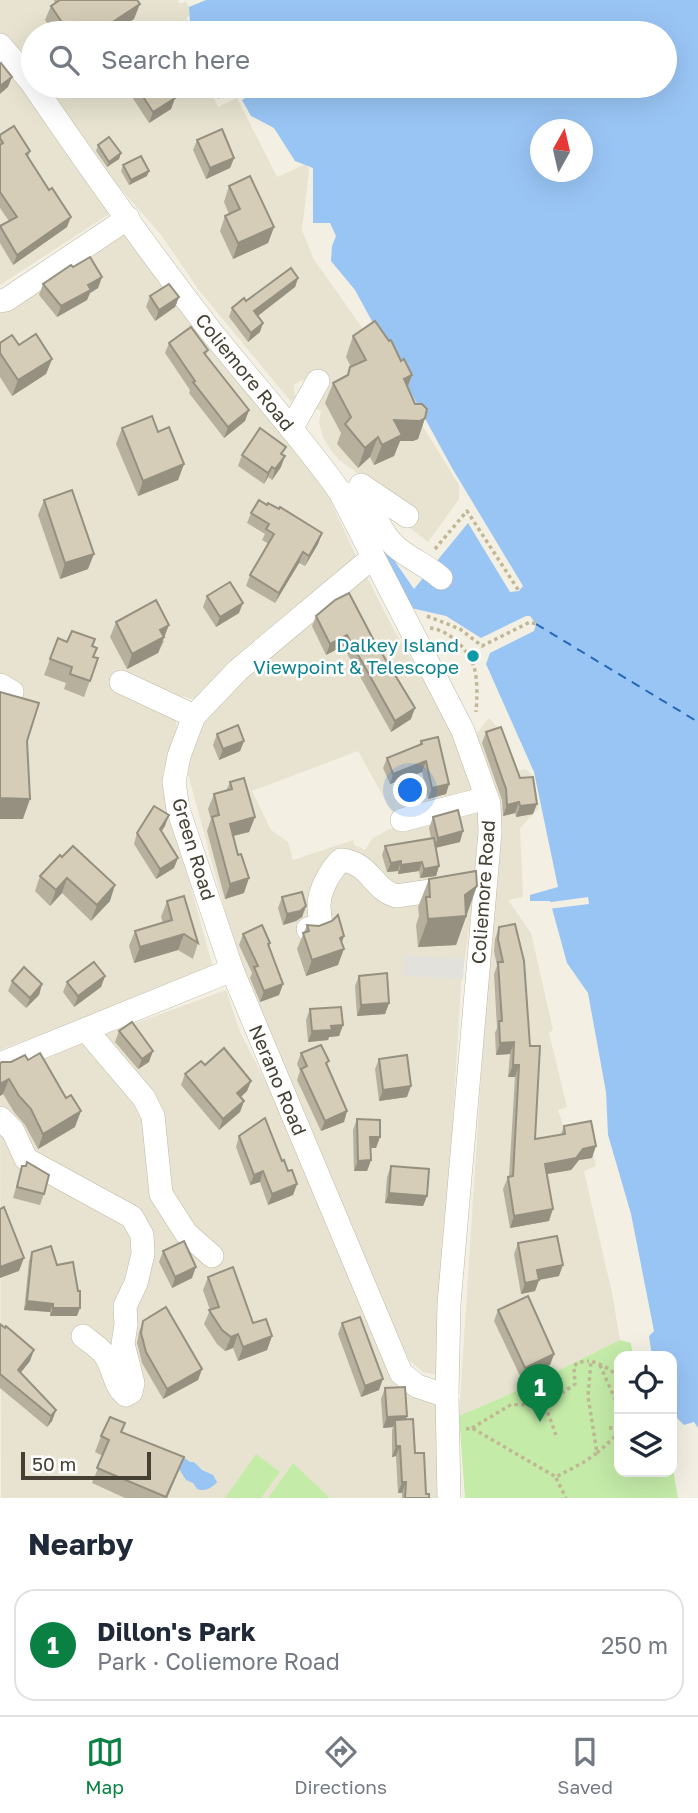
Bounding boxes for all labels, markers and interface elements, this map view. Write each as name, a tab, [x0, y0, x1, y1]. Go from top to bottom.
search box	[21, 21, 677, 98]
icon: search	[45, 41, 83, 79]
text: Search here	[101, 44, 250, 75]
north arrow	[530, 119, 593, 182]
street label: Coliemore Road	[191, 308, 300, 435]
place label: Dalkey Island Viewpoint & Telescope	[253, 633, 459, 678]
marker: Dalkey Island Viewpoint & Telescope	[465, 648, 481, 664]
your location	[393, 773, 427, 807]
street label: Green Road	[168, 795, 221, 903]
street label: Coliemore Road	[466, 819, 499, 965]
street label: Nerano Road	[245, 1021, 312, 1139]
map controls	[614, 1351, 677, 1477]
button: locate	[614, 1351, 677, 1414]
pin: 1	[517, 1364, 563, 1422]
button: layers	[614, 1414, 677, 1477]
scale bar	[21, 1449, 150, 1481]
text: 50 m	[32, 1452, 76, 1475]
text: Nearby	[28, 1526, 133, 1562]
text: Dillon's Park	[97, 1616, 256, 1647]
text: 1	[47, 1631, 59, 1659]
text: 250 m	[601, 1631, 668, 1659]
text: Park · Coliemore Road	[97, 1647, 340, 1675]
tab: Map	[85, 1733, 124, 1798]
tab: Directions	[294, 1733, 387, 1798]
tab: Saved	[557, 1733, 613, 1798]

